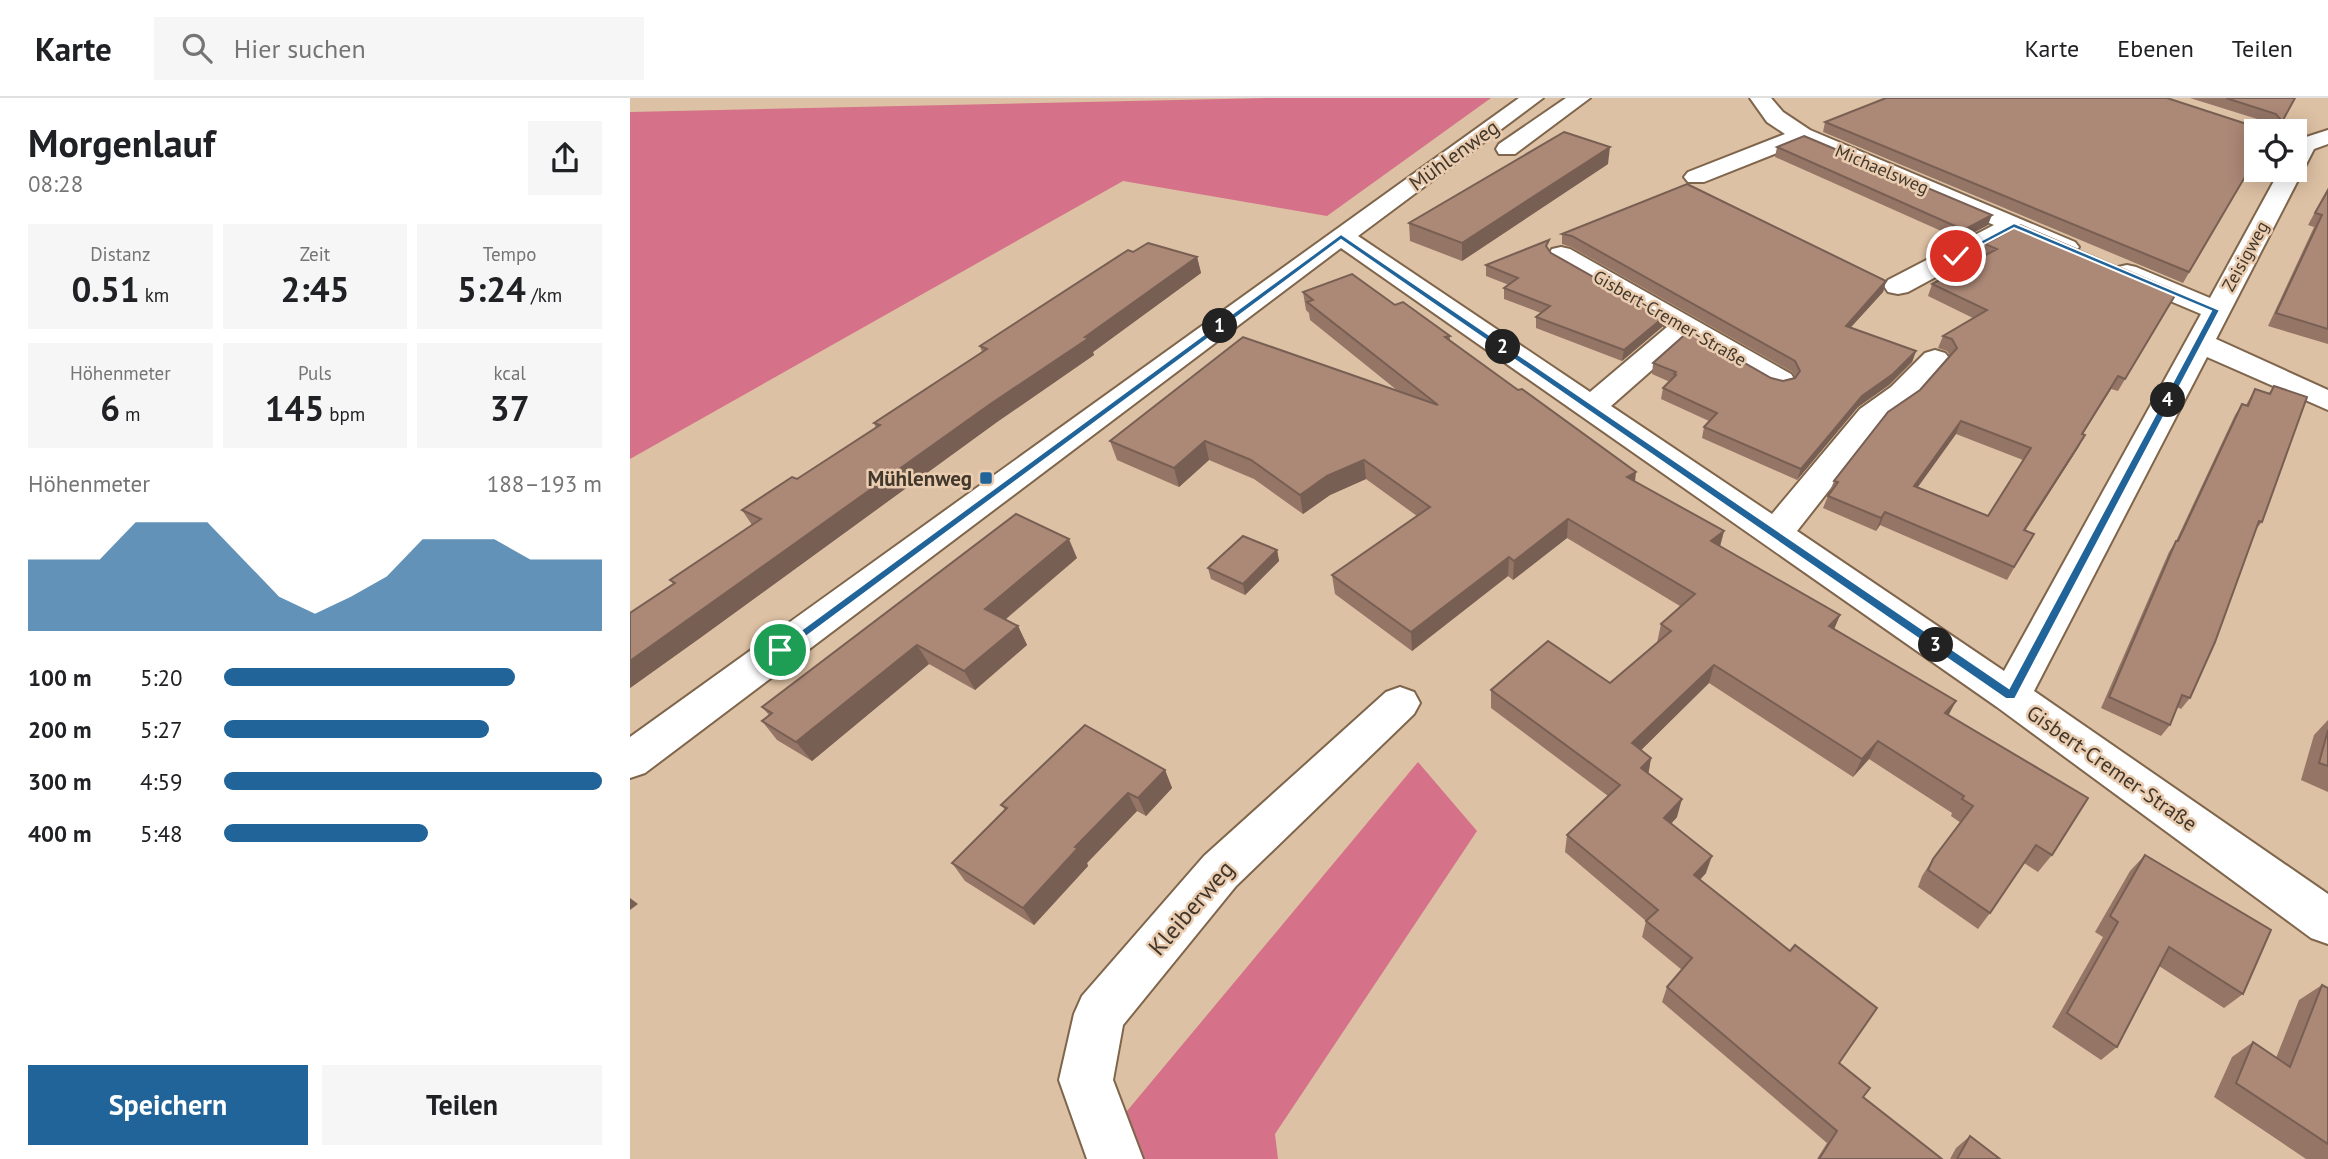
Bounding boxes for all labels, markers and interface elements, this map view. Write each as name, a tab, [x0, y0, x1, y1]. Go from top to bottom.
search box	[154, 17, 644, 80]
text: Karte	[35, 27, 112, 70]
icon: search	[178, 29, 216, 67]
text: Hier suchen	[234, 32, 366, 65]
text: Karte	[2025, 33, 2079, 64]
text: Ebenen	[2117, 33, 2194, 64]
text: Teilen	[2232, 33, 2293, 64]
street label: Mühlenweg	[1404, 113, 1504, 197]
text: Morgenlauf	[28, 118, 215, 167]
map controls	[2244, 119, 2307, 182]
button: locate	[2244, 119, 2307, 182]
button: share	[528, 121, 602, 195]
street label: Michaelsweg	[1832, 139, 1932, 199]
text: 08:28	[28, 169, 83, 198]
street label: Zeisigweg	[2216, 217, 2274, 295]
pin	[1926, 226, 1986, 286]
icon: check	[1937, 237, 1975, 275]
text: Distanz	[90, 242, 150, 266]
text: Zeit	[300, 242, 330, 266]
text: Tempo	[483, 242, 536, 266]
street label: Gisbert-Cremer-Straße	[1589, 265, 1751, 371]
text: 0.51	[71, 266, 140, 312]
text: 2:45	[281, 266, 349, 312]
text: 5:24	[457, 266, 526, 312]
text: km	[140, 283, 169, 307]
text: /km	[526, 283, 562, 307]
pin: 1	[1202, 308, 1238, 344]
text: 1	[1214, 313, 1225, 337]
pin: 2	[1486, 330, 1520, 364]
text: 2	[1497, 334, 1508, 358]
text: Höhenmeter	[70, 361, 171, 385]
text: Puls	[298, 361, 332, 385]
text: kcal	[493, 361, 526, 385]
pin: 4	[2150, 382, 2186, 418]
text: 6	[100, 385, 120, 431]
text: 145	[265, 385, 324, 431]
text: 37	[490, 385, 530, 431]
text: 4	[2162, 387, 2173, 411]
text: m	[120, 402, 141, 426]
text: bpm	[324, 402, 365, 426]
place label: Mühlenweg	[867, 465, 972, 492]
text: Höhenmeter	[28, 469, 150, 498]
text: 188–193 m	[487, 469, 602, 498]
marker: Mühlenweg	[978, 470, 994, 486]
pin	[750, 620, 810, 680]
pin: 3	[1918, 628, 1954, 662]
icon: arrive	[761, 631, 799, 669]
text: 3	[1930, 632, 1941, 656]
text: 100 m	[28, 663, 91, 692]
text: 5:20	[140, 663, 183, 692]
street label: Gisbert-Cremer-Straße	[2022, 699, 2202, 837]
text: 200 m	[28, 715, 91, 744]
text: 5:27	[140, 715, 183, 744]
text: 300 m	[28, 767, 91, 796]
text: 4:59	[140, 767, 183, 796]
text: 400 m	[28, 819, 91, 848]
text: 5:48	[140, 819, 183, 848]
street label: Kleiberweg	[1141, 854, 1241, 962]
button: Speichern	[28, 1065, 308, 1145]
button: Teilen	[322, 1065, 602, 1145]

